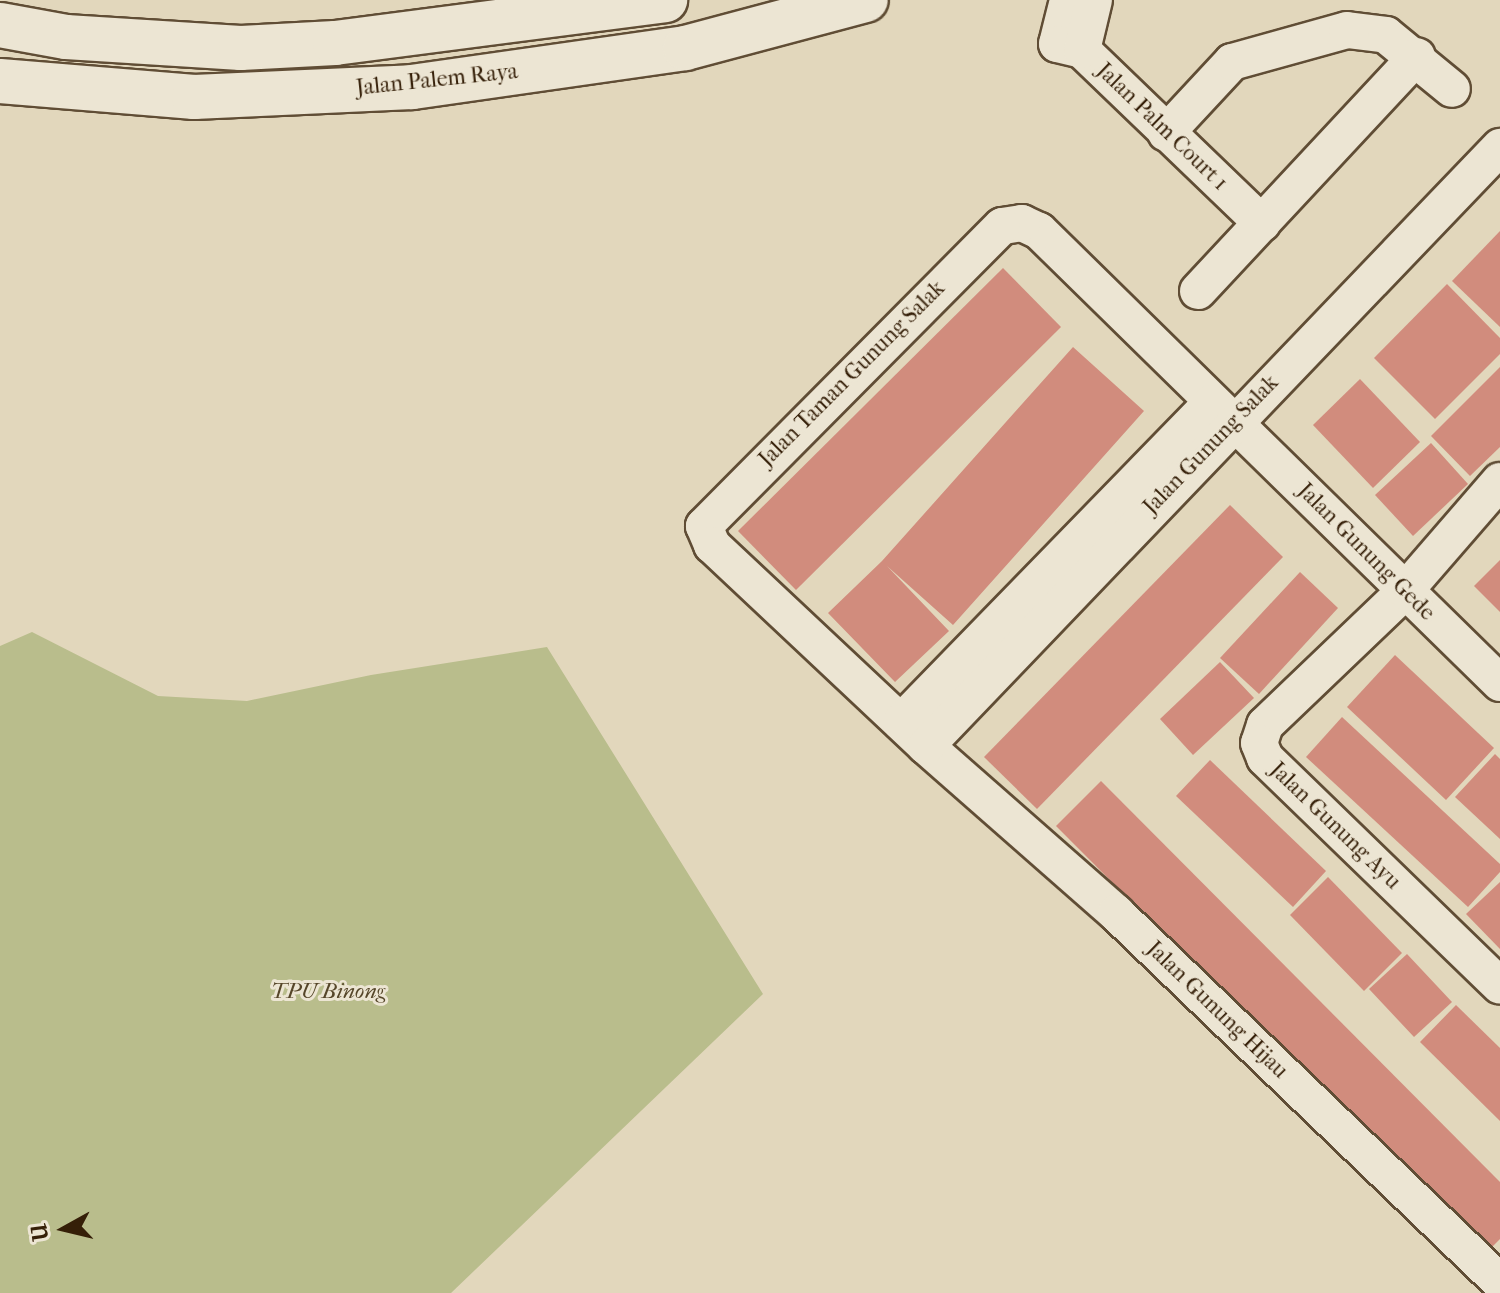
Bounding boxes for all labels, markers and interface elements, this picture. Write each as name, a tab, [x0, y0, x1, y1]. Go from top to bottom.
street label: Jalan Palem Raya	[355, 58, 519, 102]
street label: Jalan Palm Court 1	[1091, 58, 1233, 196]
street label: Jalan Taman Gunung Salak	[754, 276, 950, 472]
street label: Jalan Gunung Salak	[1138, 370, 1284, 520]
street label: Jalan Gunung Gede	[1292, 478, 1440, 626]
street label: Jalan Gunung Ayu	[1264, 757, 1406, 895]
street label: Jalan Gunung Hijau	[1141, 936, 1293, 1084]
park label: TPU Binong	[271, 979, 385, 1005]
north arrow	[24, 1189, 104, 1269]
text: U	[26, 1222, 54, 1243]

